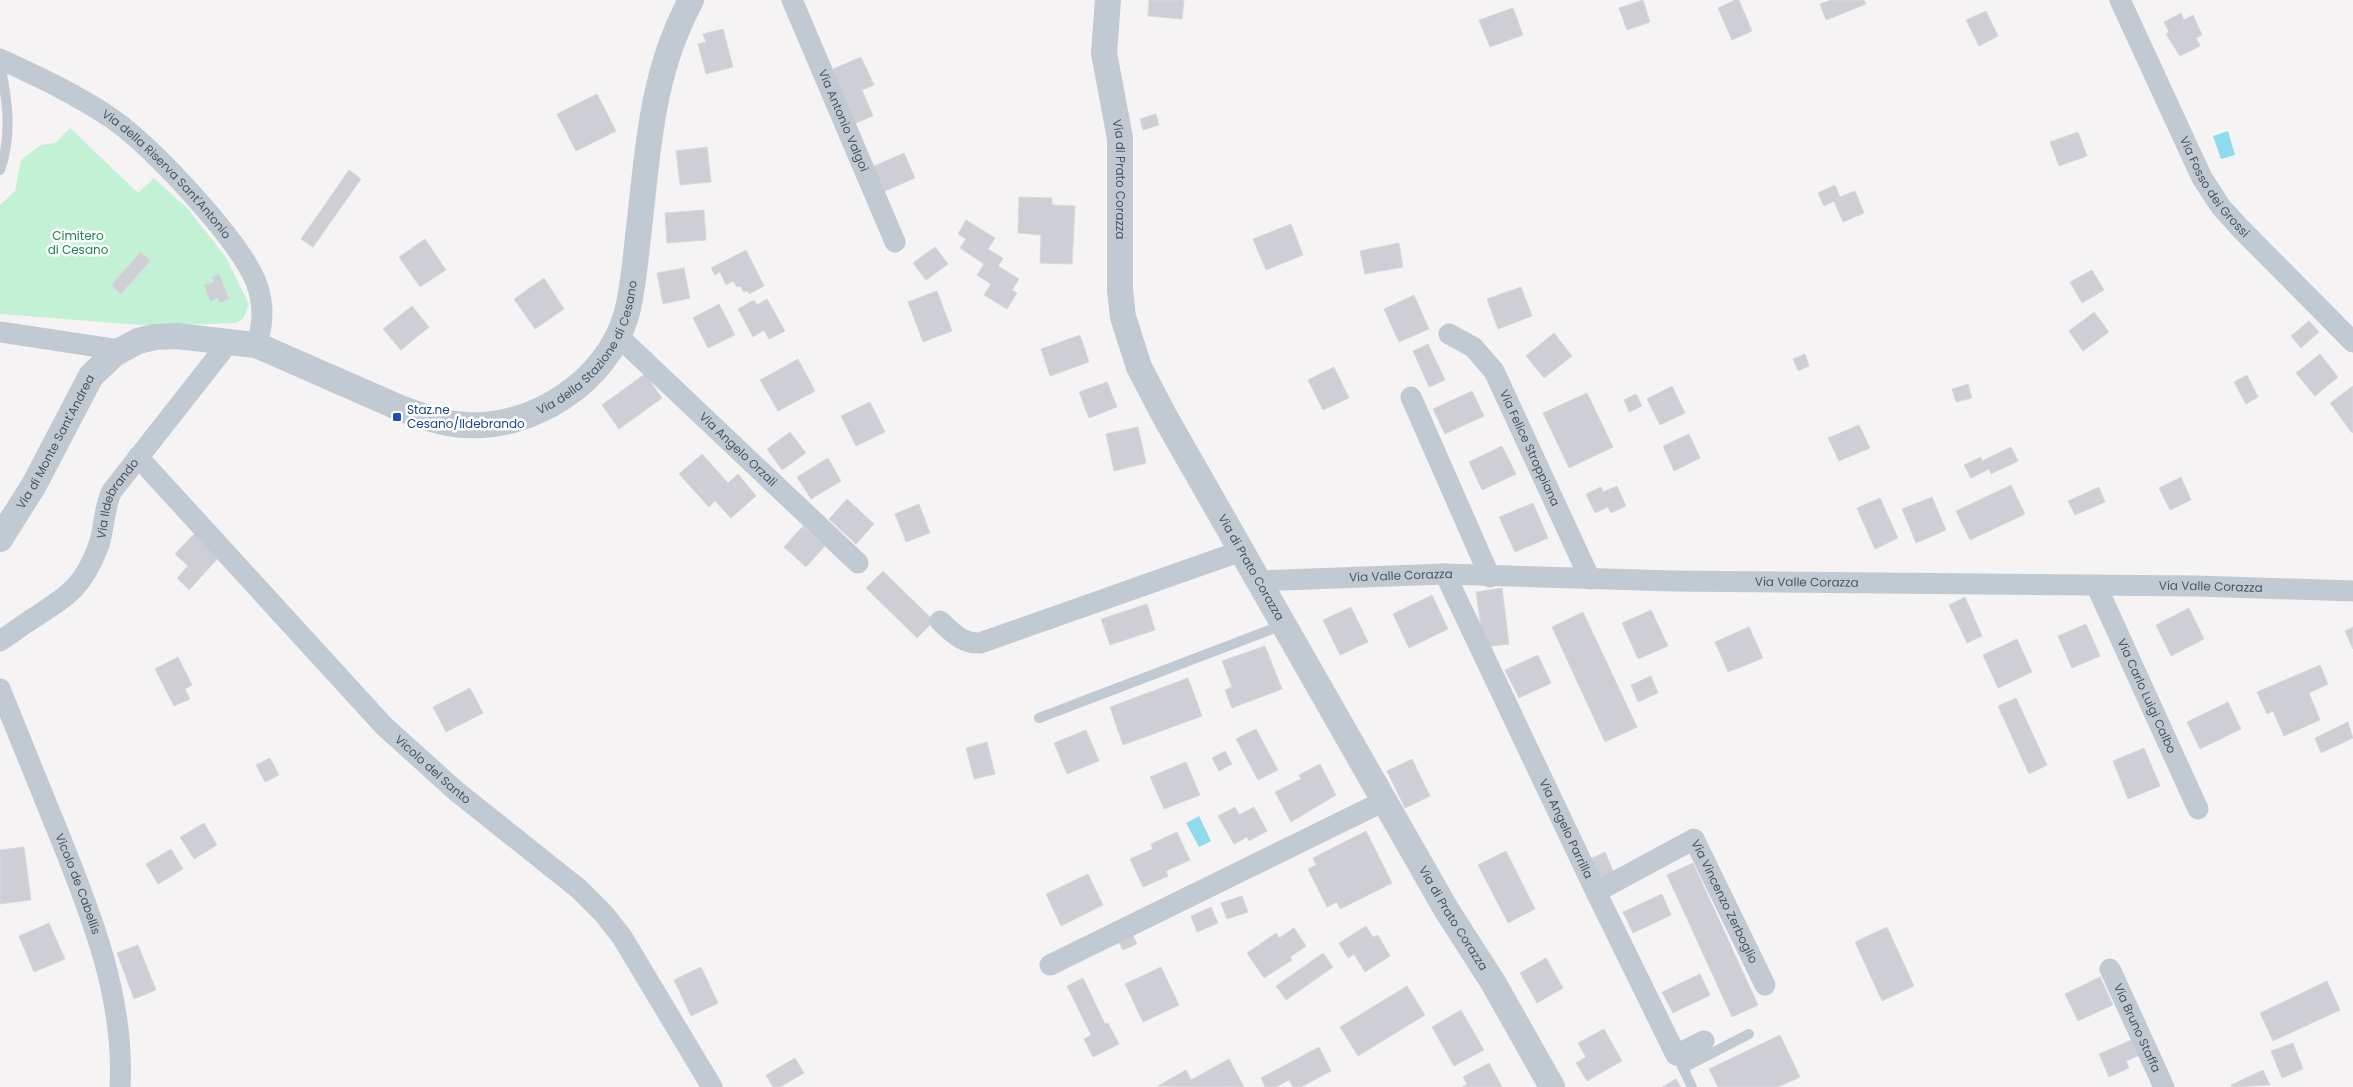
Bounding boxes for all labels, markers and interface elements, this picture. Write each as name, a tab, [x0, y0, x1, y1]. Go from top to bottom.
street label: Via Antonio Valgoi	[814, 67, 873, 174]
street label: Via della Riserva Sant'Antonio	[99, 105, 236, 243]
street label: Via di Prato Corazza	[1109, 118, 1129, 239]
street label: Via Fosso dei Grossi	[2176, 133, 2254, 241]
park label: Cimitero di Cesano	[48, 227, 109, 258]
street label: Via della Stazione di Cesano	[534, 279, 641, 418]
street label: Via di Monte Sant'Andrea	[12, 371, 98, 512]
street label: Via Felice Stroppiana	[1496, 387, 1564, 509]
place label: Staz.ne Cesano/Ildebrando	[407, 401, 525, 432]
street label: Via Angelo Orzali	[696, 408, 781, 490]
marker: Staz.ne Cesano/Ildebrando	[391, 411, 403, 423]
street label: Via Ildebrando	[92, 454, 143, 540]
street label: Via di Prato Corazza	[1214, 511, 1289, 624]
street label: Via Valle Corazza	[1349, 565, 1453, 586]
street label: Via Valle Corazza	[1755, 573, 1859, 591]
street label: Via Valle Corazza	[2159, 577, 2263, 596]
street label: Via Carlo Luigi Calbo	[2113, 636, 2181, 756]
street label: Vicolo del Santo	[391, 731, 475, 808]
street label: Via Angelo Parrilla	[1535, 776, 1597, 881]
street label: Vicolo de Cabellis	[51, 831, 105, 937]
street label: Via Vincenzo Zerboglio	[1688, 837, 1762, 966]
street label: Via di Prato Corazza	[1415, 863, 1492, 974]
street label: Via Bruno Staffa	[2110, 981, 2165, 1075]

